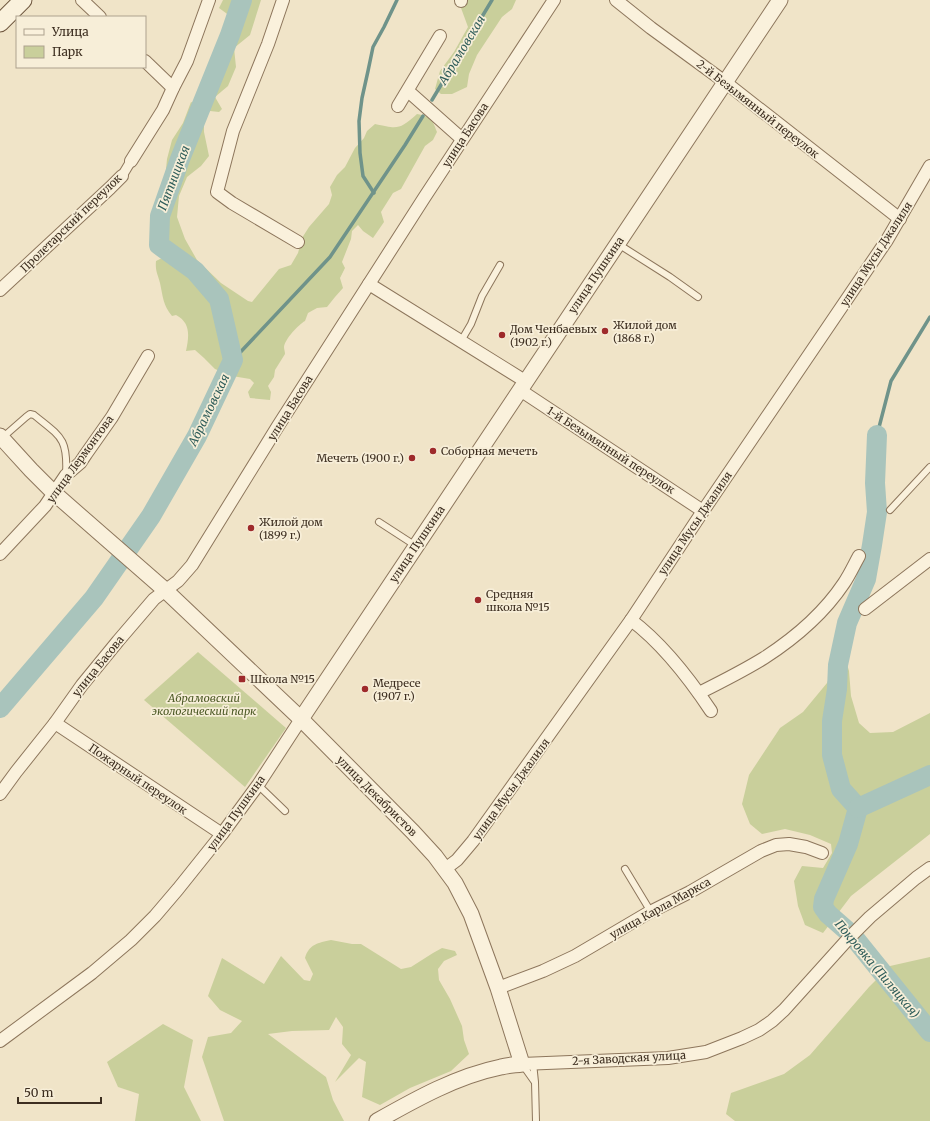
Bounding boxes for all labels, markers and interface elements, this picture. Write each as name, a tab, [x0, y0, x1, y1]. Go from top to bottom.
water label: Абрамовская	[435, 12, 488, 88]
legend	[16, 16, 146, 68]
text: Улица	[51, 24, 89, 39]
text: Парк	[52, 44, 83, 59]
street label: 2-й Безымянный переулок	[694, 57, 822, 161]
street label: улица Басова	[439, 100, 491, 170]
water label: Пятницкая	[154, 143, 193, 212]
street label: Пролетарский переулок	[17, 171, 125, 275]
street label: улица Мусы Джалиля	[837, 199, 915, 309]
street label: улица Пушкина	[565, 234, 627, 316]
place label: Жилой дом (1868 г.)	[613, 318, 677, 345]
place label: Дом Ченбаевых (1902 г.)	[510, 322, 597, 349]
marker: Жилой дом (1868 г.)	[600, 326, 610, 336]
marker: Дом Ченбаевых (1902 г.)	[497, 330, 507, 340]
water label: Абрамовская	[184, 371, 233, 449]
street label: улица Басова	[264, 373, 316, 443]
street label: 1-й Безымянный переулок	[544, 403, 678, 497]
street label: улица Лермонтова	[44, 412, 116, 505]
place label: Соборная мечеть	[441, 444, 538, 458]
marker: Соборная мечеть	[428, 446, 438, 456]
place label: Мечеть (1900 г.)	[316, 451, 404, 465]
marker: Мечеть (1900 г.)	[407, 453, 417, 463]
street label: улица Мусы Джалиля	[655, 468, 735, 577]
street label: улица Пушкина	[386, 503, 448, 585]
place label: Жилой дом (1899 г.)	[259, 515, 323, 542]
marker: Жилой дом (1899 г.)	[246, 523, 256, 533]
place label: Средняя школа №15	[486, 587, 550, 614]
marker: Средняя школа №15	[473, 595, 483, 605]
street label: улица Басова	[69, 633, 127, 699]
place label: Школа №15	[250, 672, 315, 686]
marker: Школа №15	[237, 674, 247, 684]
place label: Медресе (1907 г.)	[373, 676, 421, 703]
marker: Медресе (1907 г.)	[360, 684, 370, 694]
park label: Абрамовский экологический парк	[152, 691, 256, 718]
street label: улица Мусы Джалиля	[470, 735, 553, 842]
street label: Пожарный переулок	[86, 741, 190, 817]
street label: улица Декабристов	[334, 753, 421, 840]
street label: улица Пушкина	[204, 773, 268, 853]
street label: улица Карла Маркса	[607, 874, 713, 942]
water label: Покровка (Пиляцкая)	[832, 916, 923, 1021]
street label: 2-я Заводская улица	[572, 1048, 686, 1068]
scale bar	[18, 1079, 101, 1105]
text: 50 m	[24, 1085, 53, 1100]

